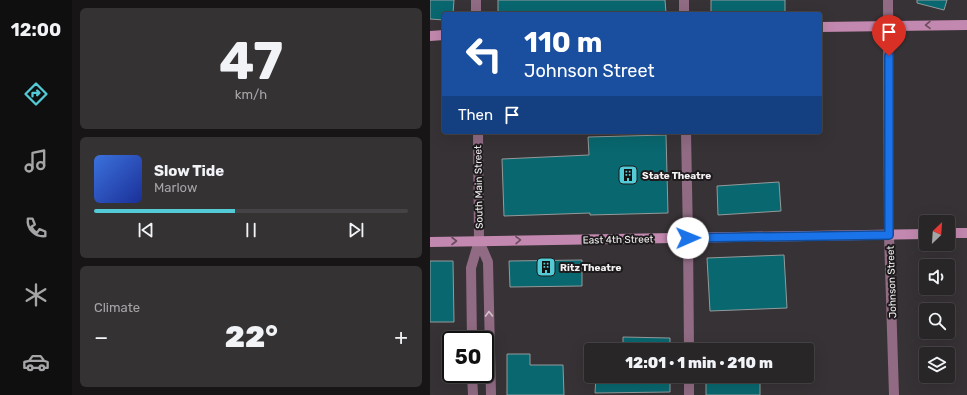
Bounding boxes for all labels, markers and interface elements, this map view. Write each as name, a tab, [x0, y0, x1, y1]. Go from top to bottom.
pin	[872, 15, 906, 56]
text: 12:00	[11, 19, 61, 41]
icon: arrive	[878, 21, 900, 43]
one-way arrow	[925, 21, 931, 29]
text: 110 m	[524, 26, 602, 59]
icon: left	[458, 28, 510, 80]
text: 47	[219, 30, 283, 92]
text: Johnson Street	[524, 60, 654, 82]
icon: directions	[22, 80, 50, 108]
text: km/h	[235, 87, 267, 102]
icon: arrive	[501, 104, 523, 126]
text: Then	[458, 106, 493, 124]
street label: South Main Street	[472, 145, 486, 229]
icon: music	[22, 147, 50, 175]
text: Slow Tide	[154, 162, 224, 180]
building icon: State Theatre	[617, 164, 639, 186]
place label: State Theatre	[642, 170, 711, 182]
text: Marlow	[154, 180, 197, 195]
icon: phone	[22, 214, 50, 242]
north arrow	[919, 215, 955, 251]
map controls	[919, 215, 955, 383]
position arrow	[667, 217, 709, 259]
icon: previous	[135, 219, 157, 241]
icon: pause	[240, 219, 262, 241]
icon: next	[345, 219, 367, 241]
street label: East 4th Street	[583, 233, 654, 247]
one-way arrow	[515, 236, 521, 245]
one-way arrow	[451, 237, 457, 245]
street label: Johnson Street	[885, 245, 899, 318]
building icon: Ritz Theatre	[535, 256, 557, 278]
button: sound	[919, 259, 955, 295]
place label: Ritz Theatre	[560, 262, 621, 274]
icon: climate	[22, 281, 50, 309]
text: Climate	[94, 300, 140, 315]
button: search	[919, 303, 955, 339]
one-way arrow	[485, 311, 493, 317]
text: 22°	[225, 319, 278, 355]
text: −	[94, 324, 108, 351]
text: +	[394, 324, 408, 351]
speed limit sign: 50	[442, 331, 494, 383]
button: layers	[919, 347, 955, 383]
icon: car	[22, 348, 50, 376]
text: 12:01 · 1 min · 210 m	[625, 354, 773, 372]

